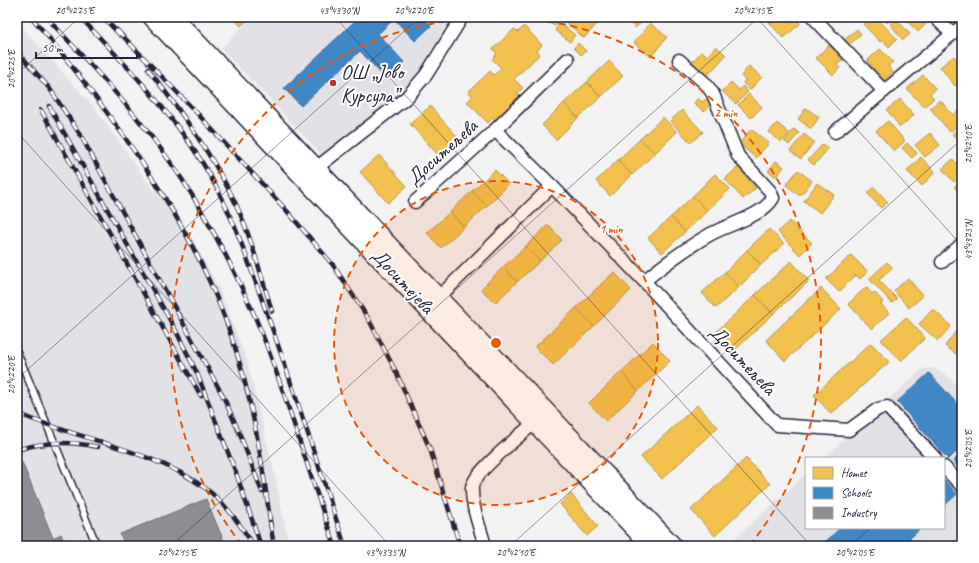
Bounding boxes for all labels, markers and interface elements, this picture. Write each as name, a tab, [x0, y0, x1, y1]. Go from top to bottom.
text: 20°42'25"E	[56, 4, 96, 17]
text: 43°43'30"N	[319, 4, 361, 17]
text: 20°42'20"E	[395, 4, 435, 17]
text: 20°42'15"E	[734, 4, 774, 17]
scale bar	[36, 34, 137, 60]
text: 50 m	[42, 40, 64, 56]
text: 20°42'25"E	[5, 48, 18, 88]
place label: ОШ „Јово Курсула”	[341, 60, 405, 108]
marker: ОШ „Јово Курсула”	[328, 78, 338, 88]
text: 2 min	[715, 105, 738, 121]
street label: Доситељева	[401, 112, 484, 190]
text: 20°42'10"E	[962, 123, 975, 163]
text: 43°43'25"N	[962, 218, 975, 260]
text: 1 min	[600, 221, 623, 237]
street label: Доситејева	[366, 243, 441, 320]
street label: Доситељева	[704, 320, 783, 402]
centre of rings	[489, 336, 503, 350]
text: 20°42'20"E	[5, 354, 18, 394]
text: 20°42'05"E	[962, 428, 975, 468]
legend	[805, 457, 945, 529]
text: Homes	[841, 465, 868, 481]
text: Schools	[841, 485, 873, 501]
text: Industry	[841, 505, 878, 521]
text: 20°42'15"E	[158, 546, 198, 559]
text: 43°43'35"N	[365, 546, 407, 559]
text: 20°42'10"E	[497, 546, 537, 559]
text: 20°42'05"E	[836, 546, 876, 559]

